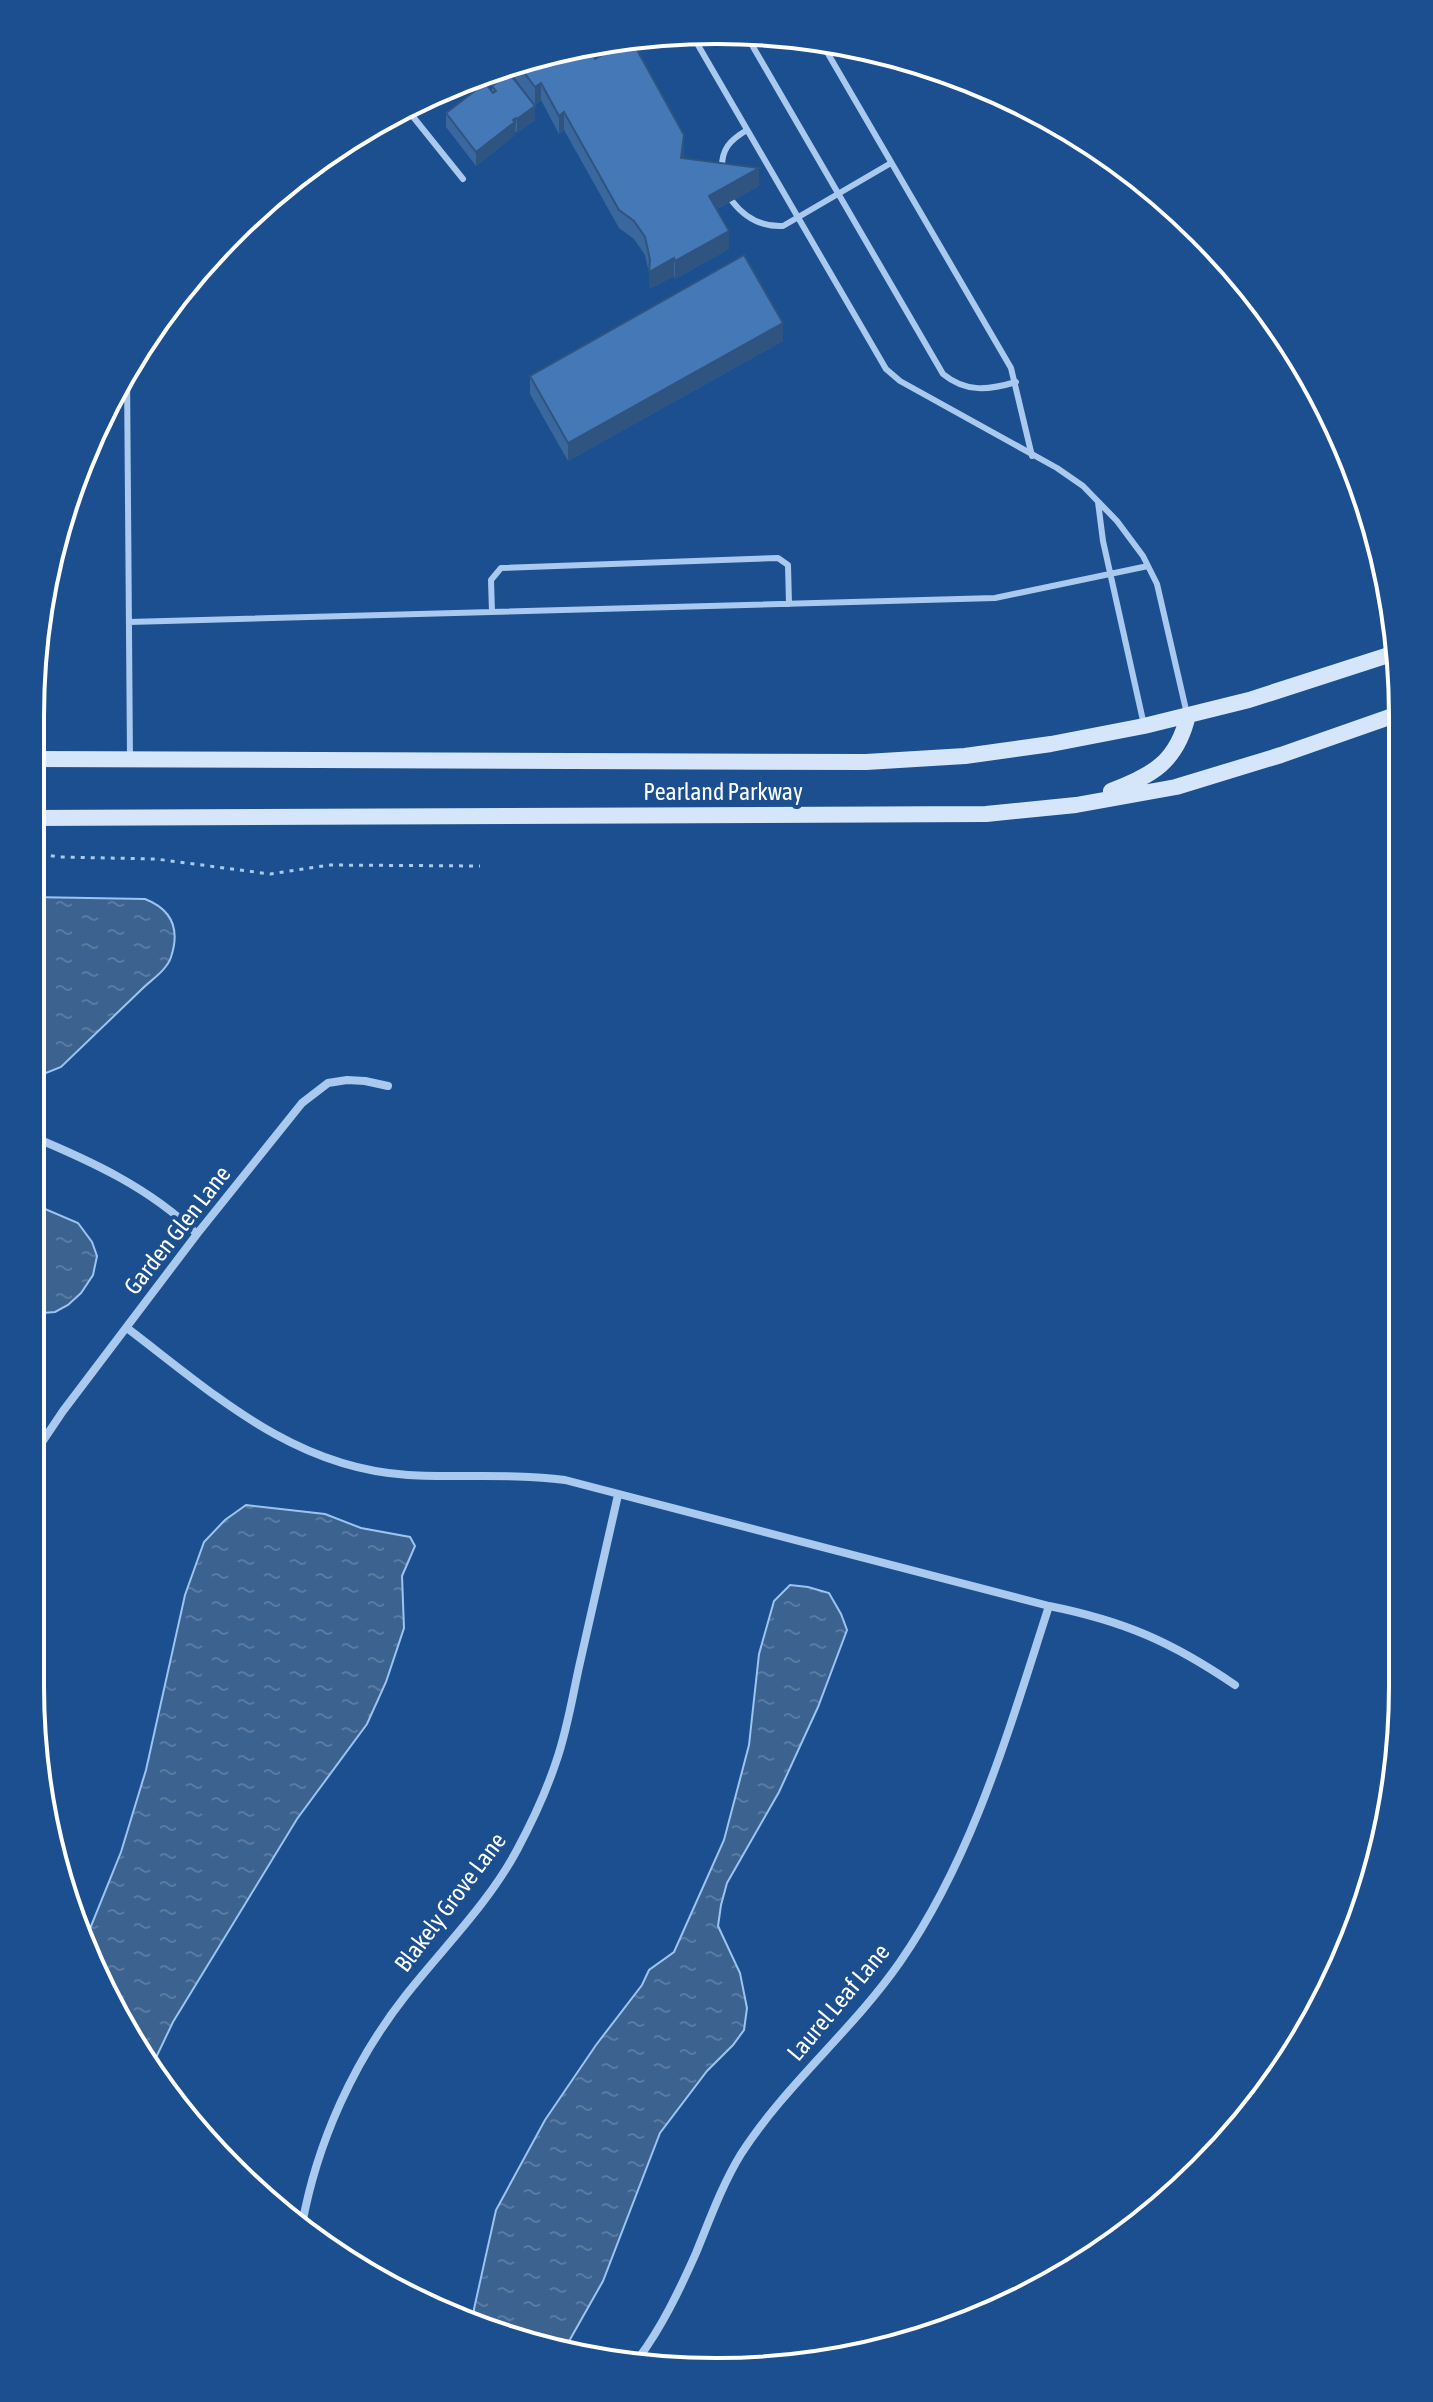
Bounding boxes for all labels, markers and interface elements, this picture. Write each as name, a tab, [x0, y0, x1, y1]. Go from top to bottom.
street label: Pearland Parkway	[643, 778, 803, 805]
street label: Garden Glen Lane	[118, 1160, 236, 1300]
street label: Blakely Grove Lane	[389, 1827, 511, 1977]
street label: Laurel Leaf Lane	[781, 1938, 895, 2066]

